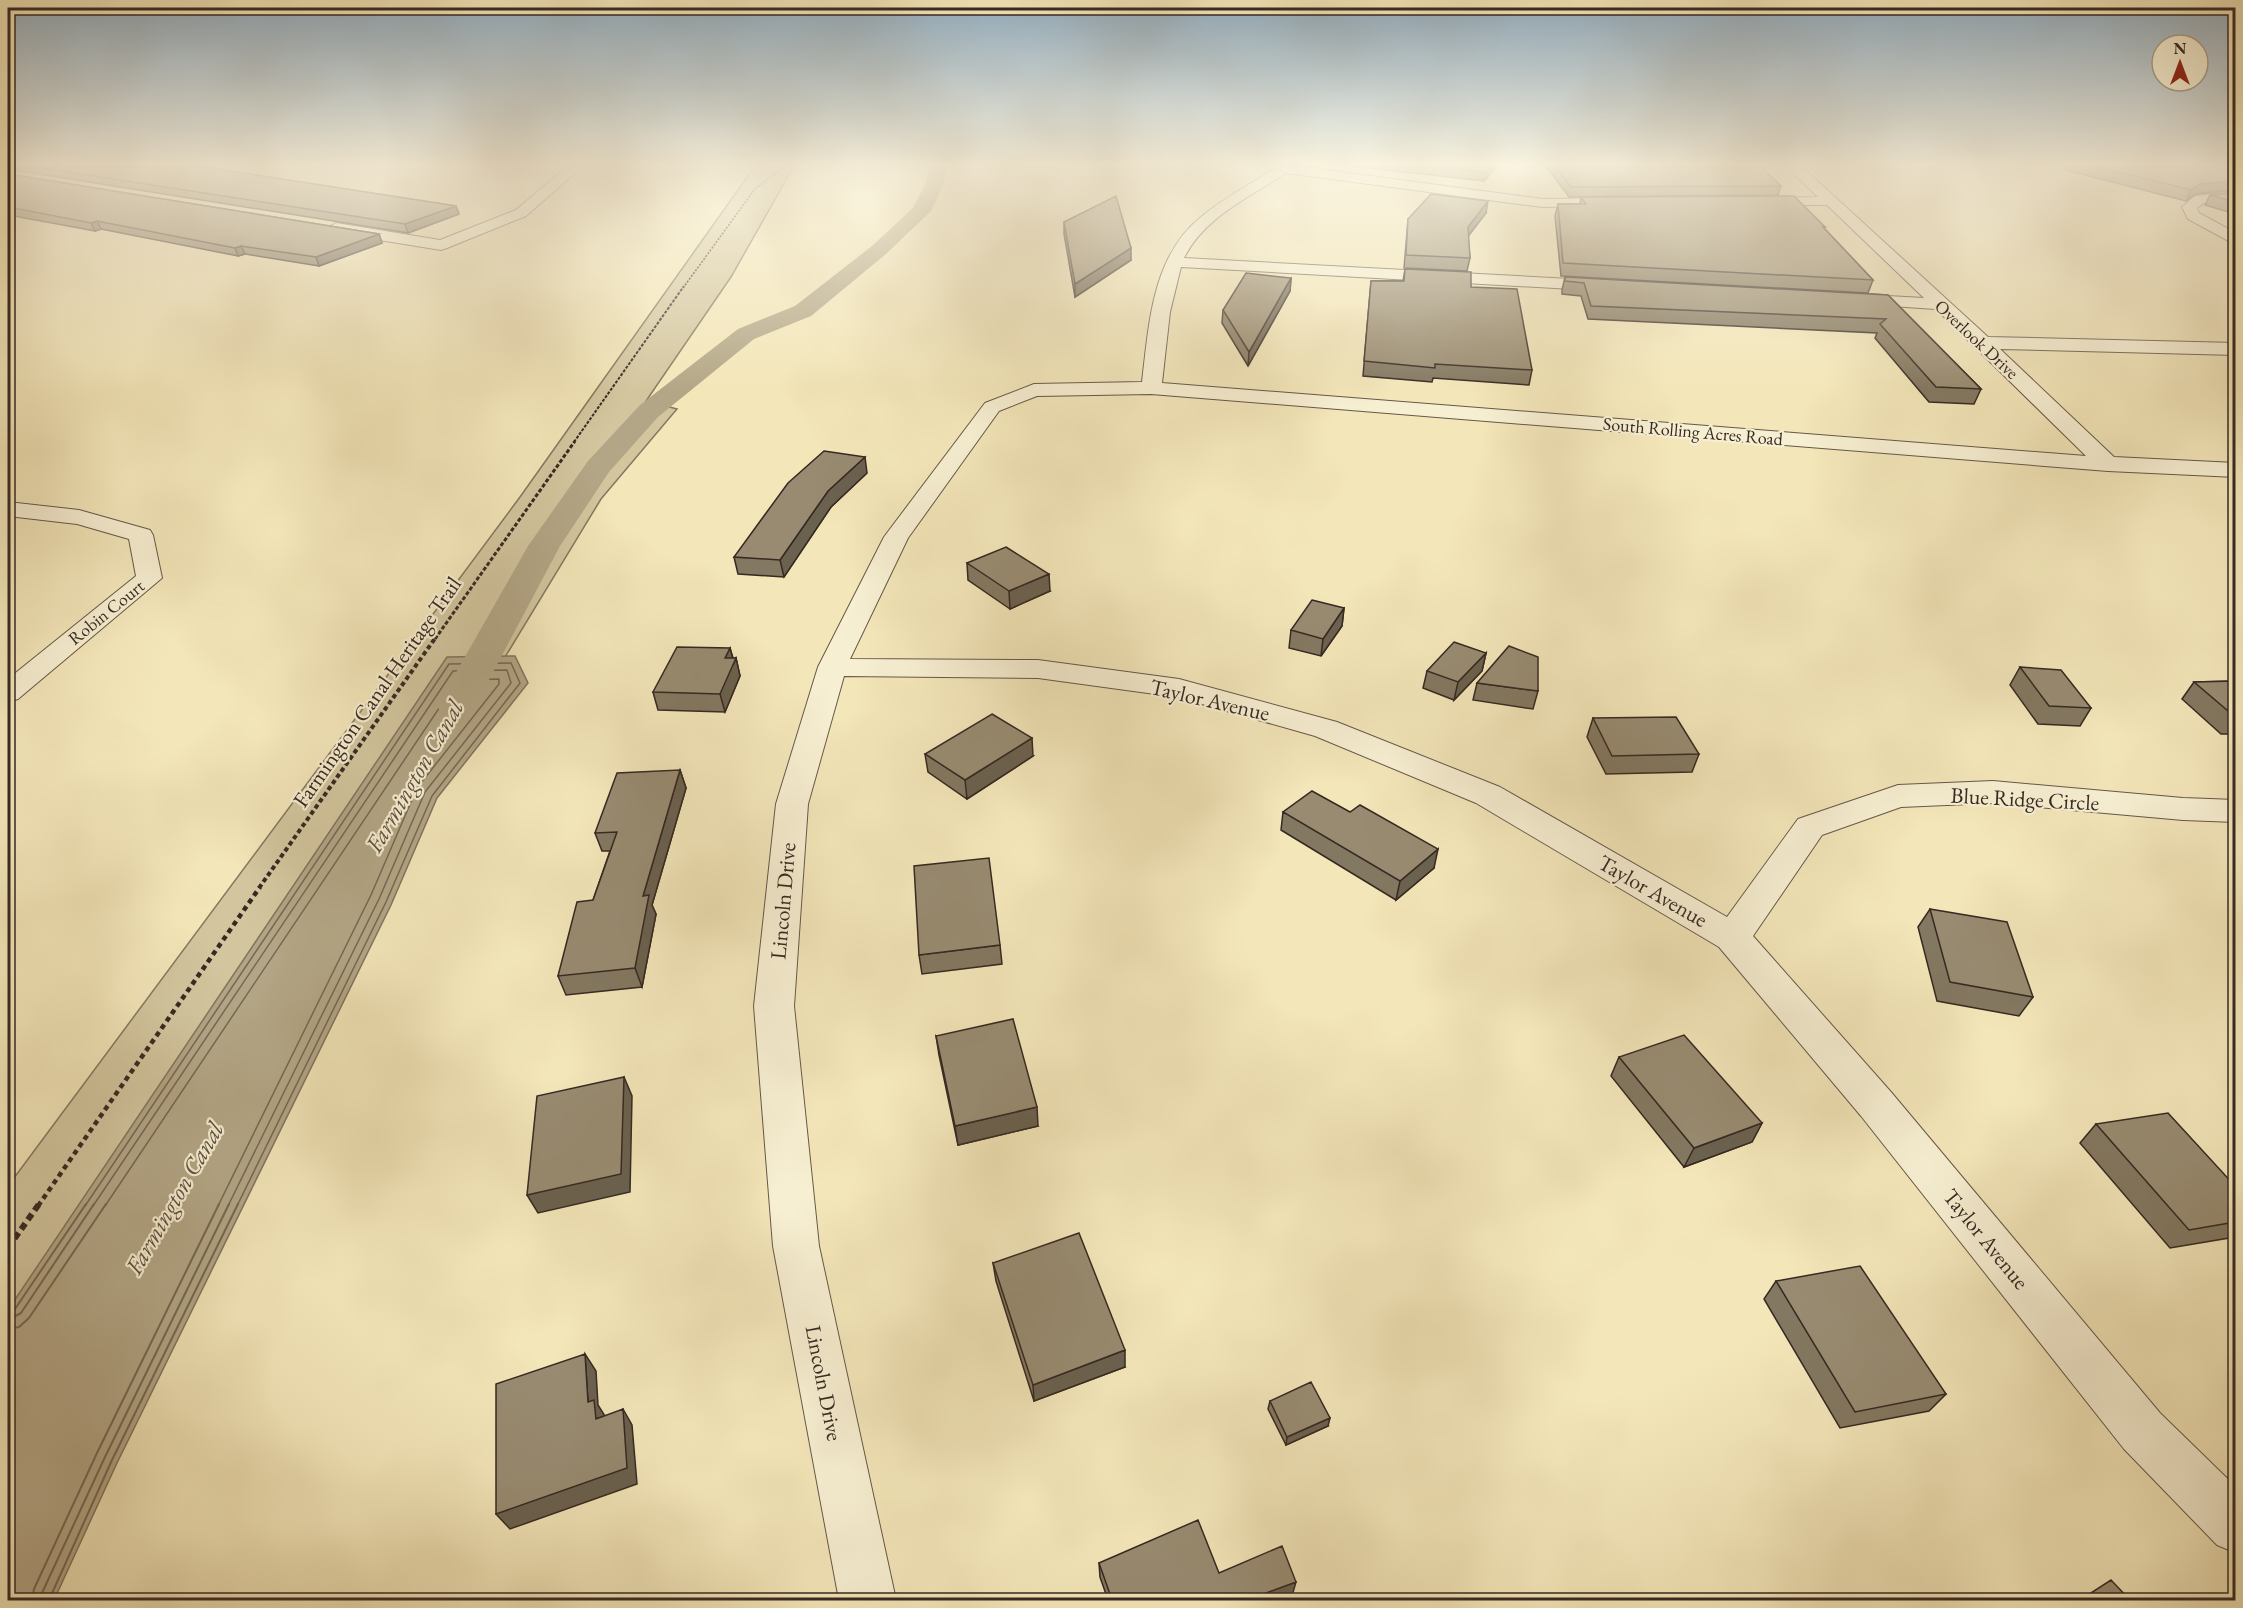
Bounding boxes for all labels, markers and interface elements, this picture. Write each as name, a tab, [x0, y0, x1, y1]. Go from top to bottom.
north arrow	[2150, 33, 2210, 93]
text: N	[2174, 38, 2187, 59]
street label: Overlook Drive	[1930, 294, 2024, 384]
street label: South Rolling Acres Road	[1602, 412, 1785, 450]
street label: Farmington Canal Heritage Trail	[287, 572, 467, 812]
street label: Robin Court	[63, 574, 149, 650]
street label: Taylor Avenue	[1147, 672, 1273, 728]
water label: Farmington Canal	[359, 695, 469, 857]
street label: Blue Ridge Circle	[1950, 781, 2100, 817]
street label: Lincoln Drive	[763, 841, 803, 961]
street label: Taylor Avenue	[1593, 848, 1713, 934]
water label: Farmington Canal	[117, 1115, 231, 1281]
street label: Taylor Avenue	[1936, 1183, 2036, 1296]
street label: Lincoln Drive	[799, 1323, 849, 1444]

